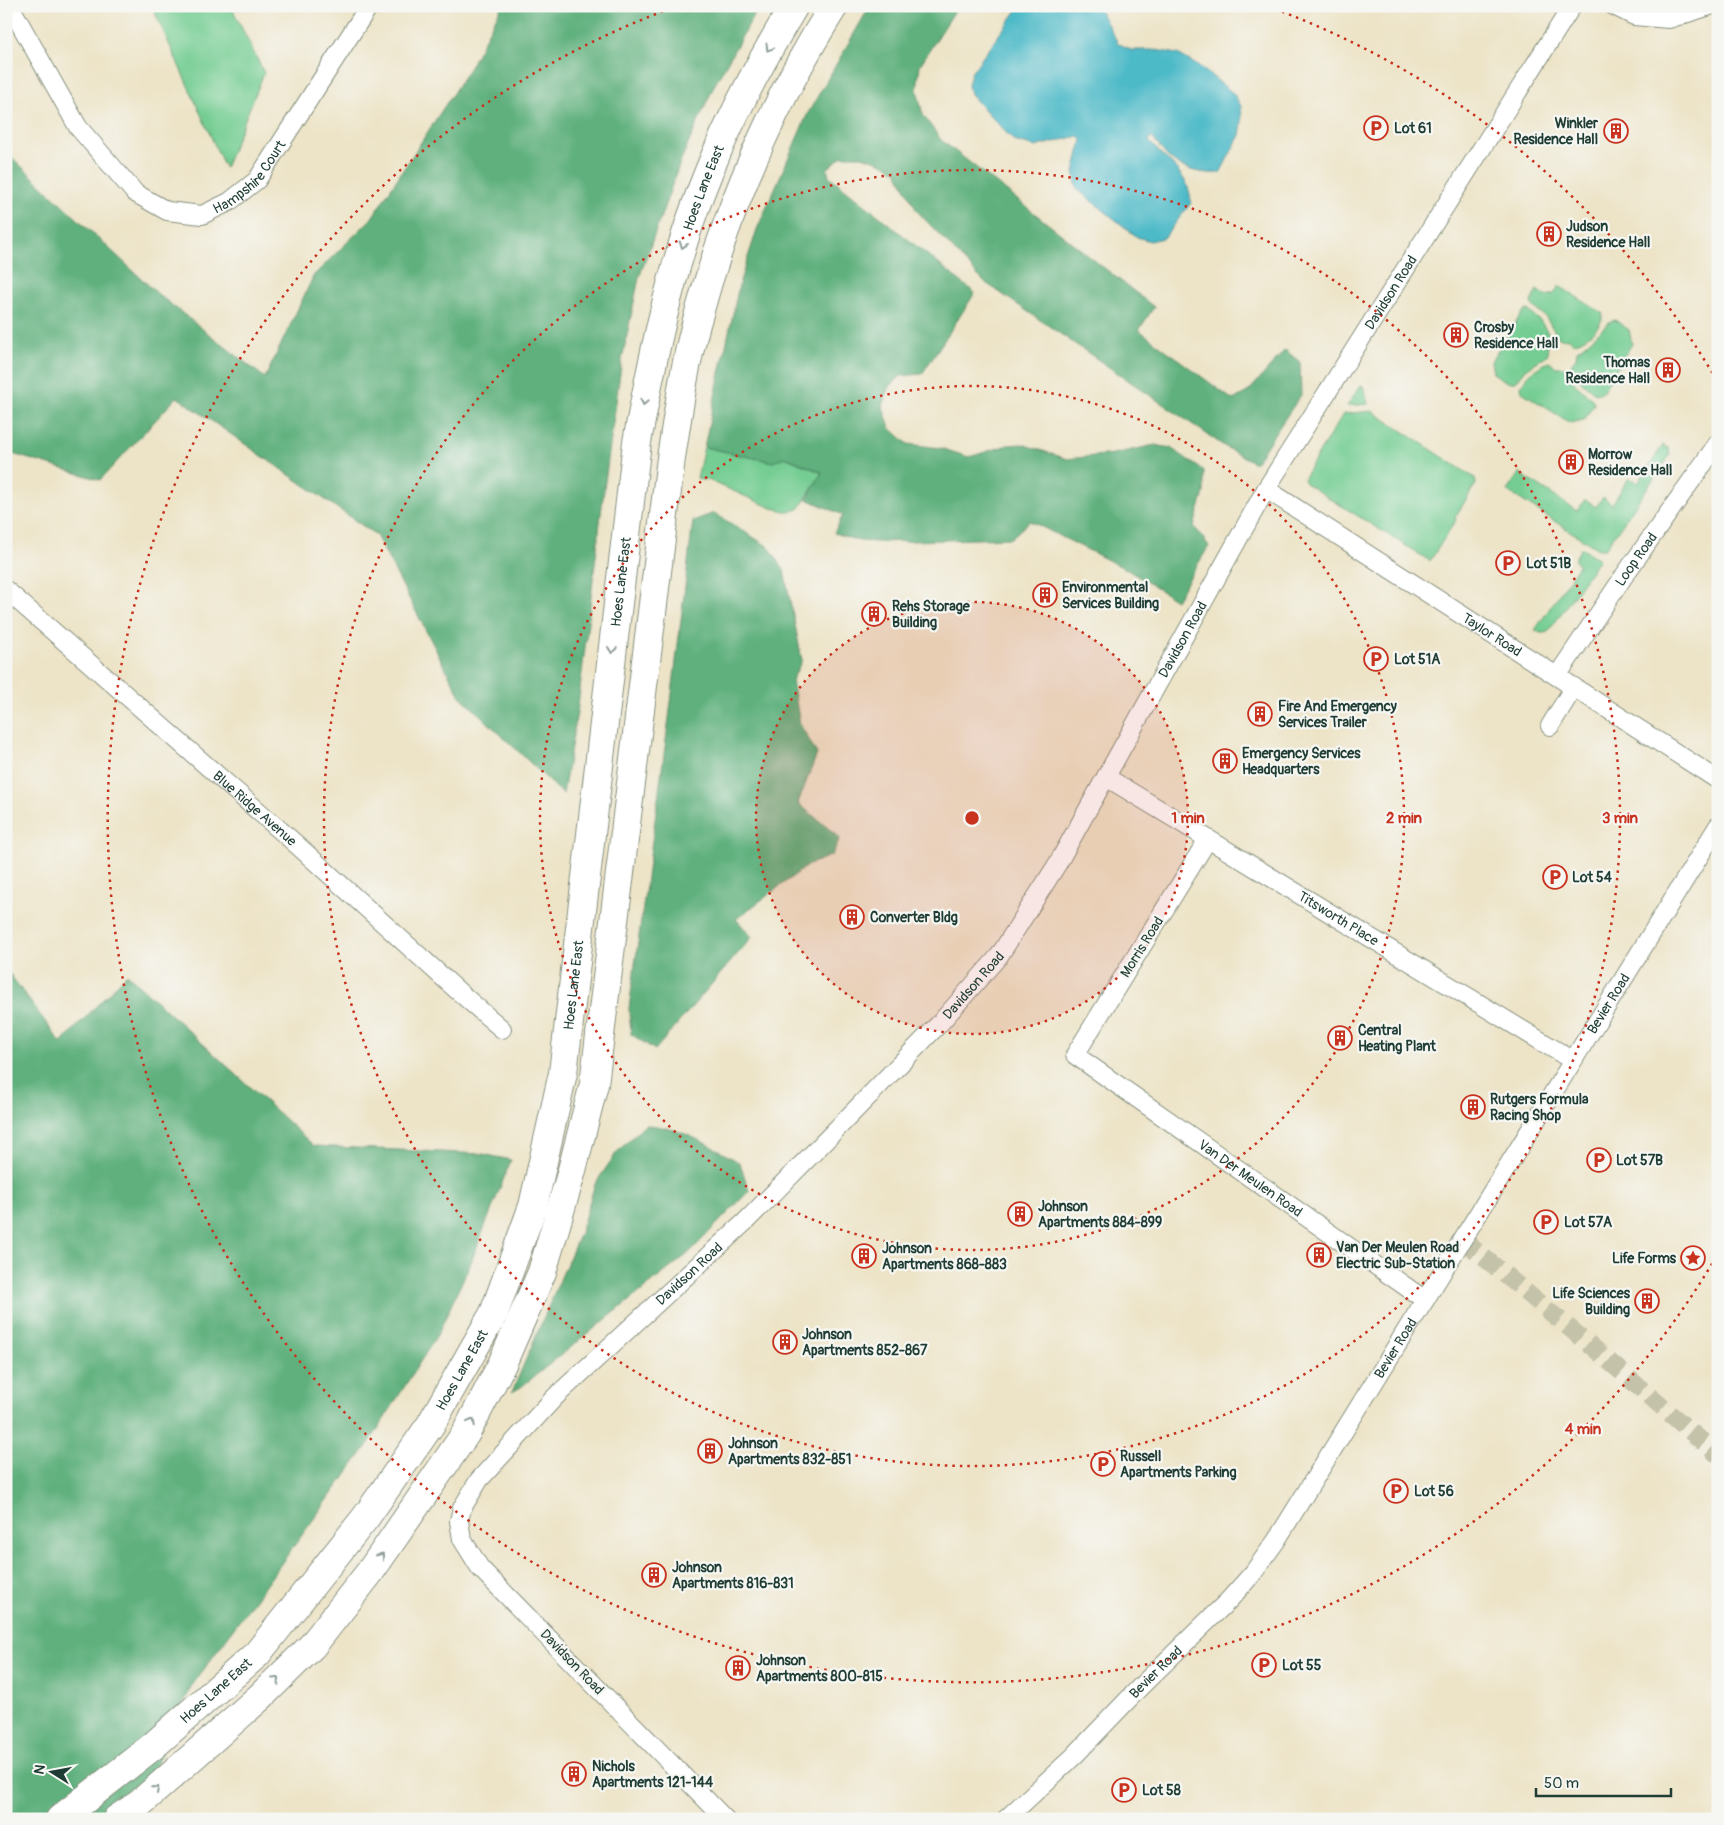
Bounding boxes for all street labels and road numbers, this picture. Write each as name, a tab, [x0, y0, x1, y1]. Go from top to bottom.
street label: Hampshire Court	[210, 137, 289, 217]
street label: Hoes Lane East	[679, 142, 728, 233]
street label: Davidson Road	[1361, 252, 1421, 333]
street label: Loop Road	[1611, 529, 1661, 589]
street label: Hoes Lane East	[607, 536, 634, 628]
street label: Davidson Road	[1154, 598, 1210, 680]
street label: Taylor Road	[1459, 609, 1525, 660]
street label: Blue Ridge Avenue	[210, 767, 300, 849]
street label: Titsworth Place	[1295, 887, 1382, 949]
street label: Morris Road	[1117, 913, 1167, 981]
street label: Hoes Lane East	[560, 939, 587, 1031]
street label: Davidson Road	[939, 948, 1008, 1023]
street label: Bevier Road	[1583, 970, 1633, 1037]
street label: Van Der Meulen Road	[1195, 1136, 1306, 1220]
street label: Davidson Road	[652, 1239, 726, 1308]
street label: Bevier Road	[1370, 1315, 1420, 1381]
street label: Hoes Lane East	[432, 1326, 492, 1413]
street label: Davidson Road	[537, 1626, 608, 1698]
street label: Bevier Road	[1126, 1642, 1186, 1702]
street label: Hoes Lane East	[176, 1654, 255, 1727]

